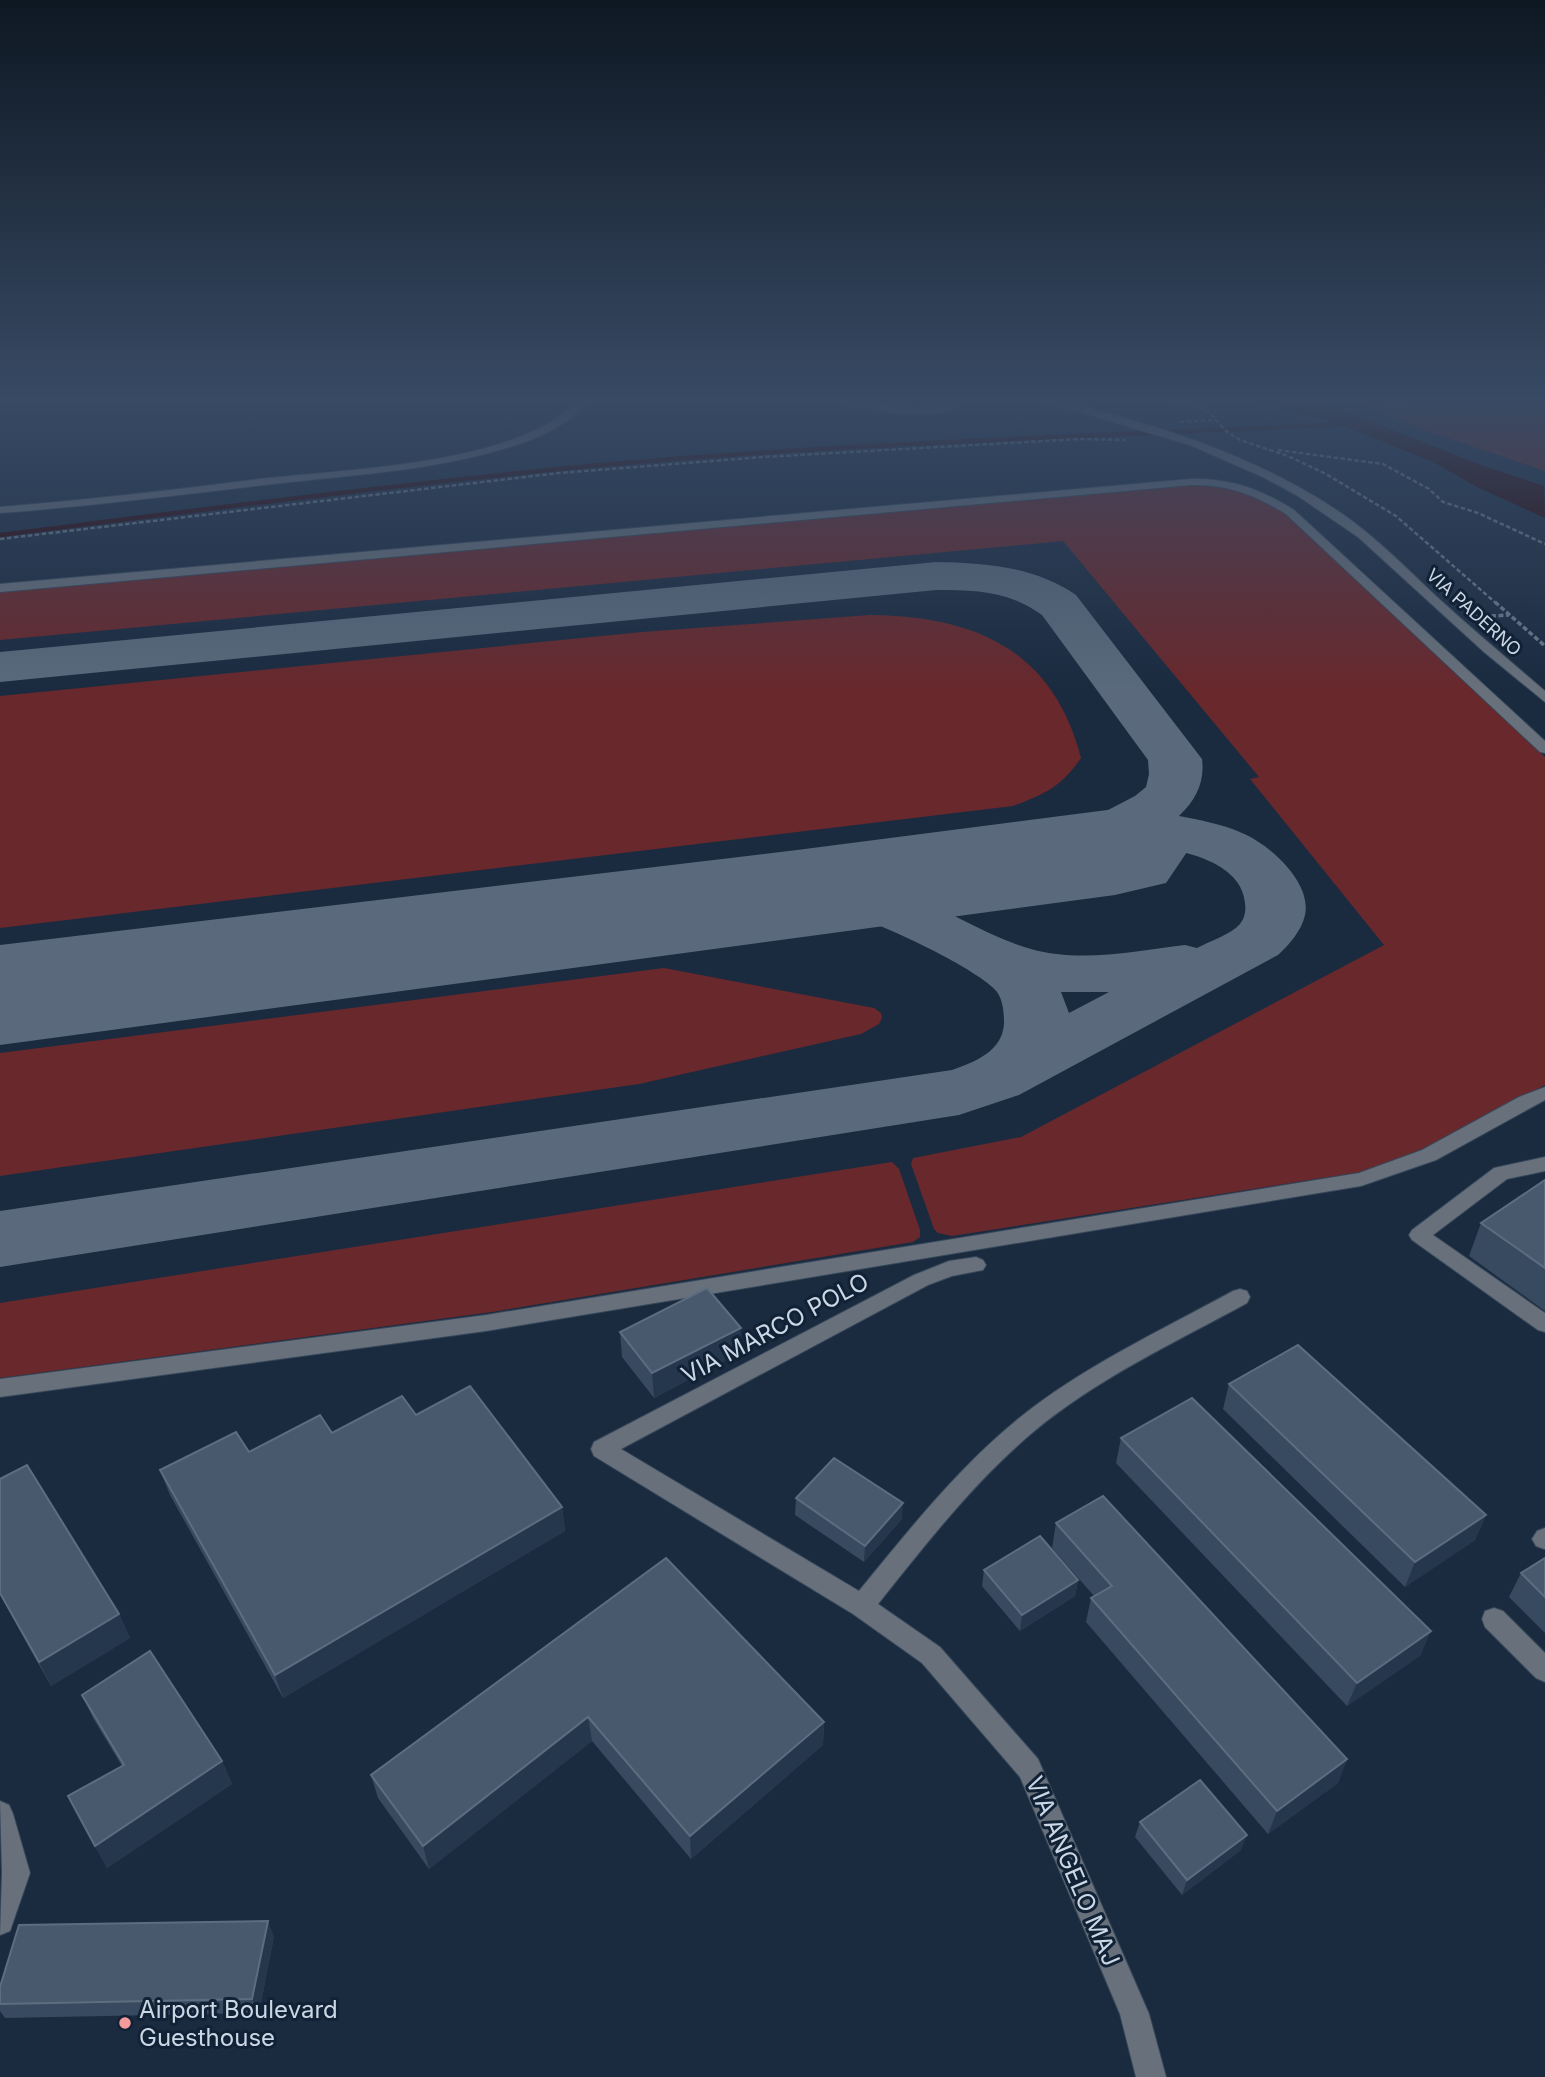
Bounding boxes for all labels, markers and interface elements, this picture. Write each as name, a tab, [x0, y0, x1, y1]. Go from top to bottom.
street label: VIA PADERNO	[1422, 564, 1526, 660]
street label: VIA MARCO POLO	[677, 1266, 873, 1390]
street label: VIA ANGELO MAJ	[1020, 1772, 1126, 1970]
place label: Airport Boulevard Guesthouse	[139, 1995, 338, 2052]
marker: Airport Boulevard Guesthouse	[117, 2015, 133, 2031]

